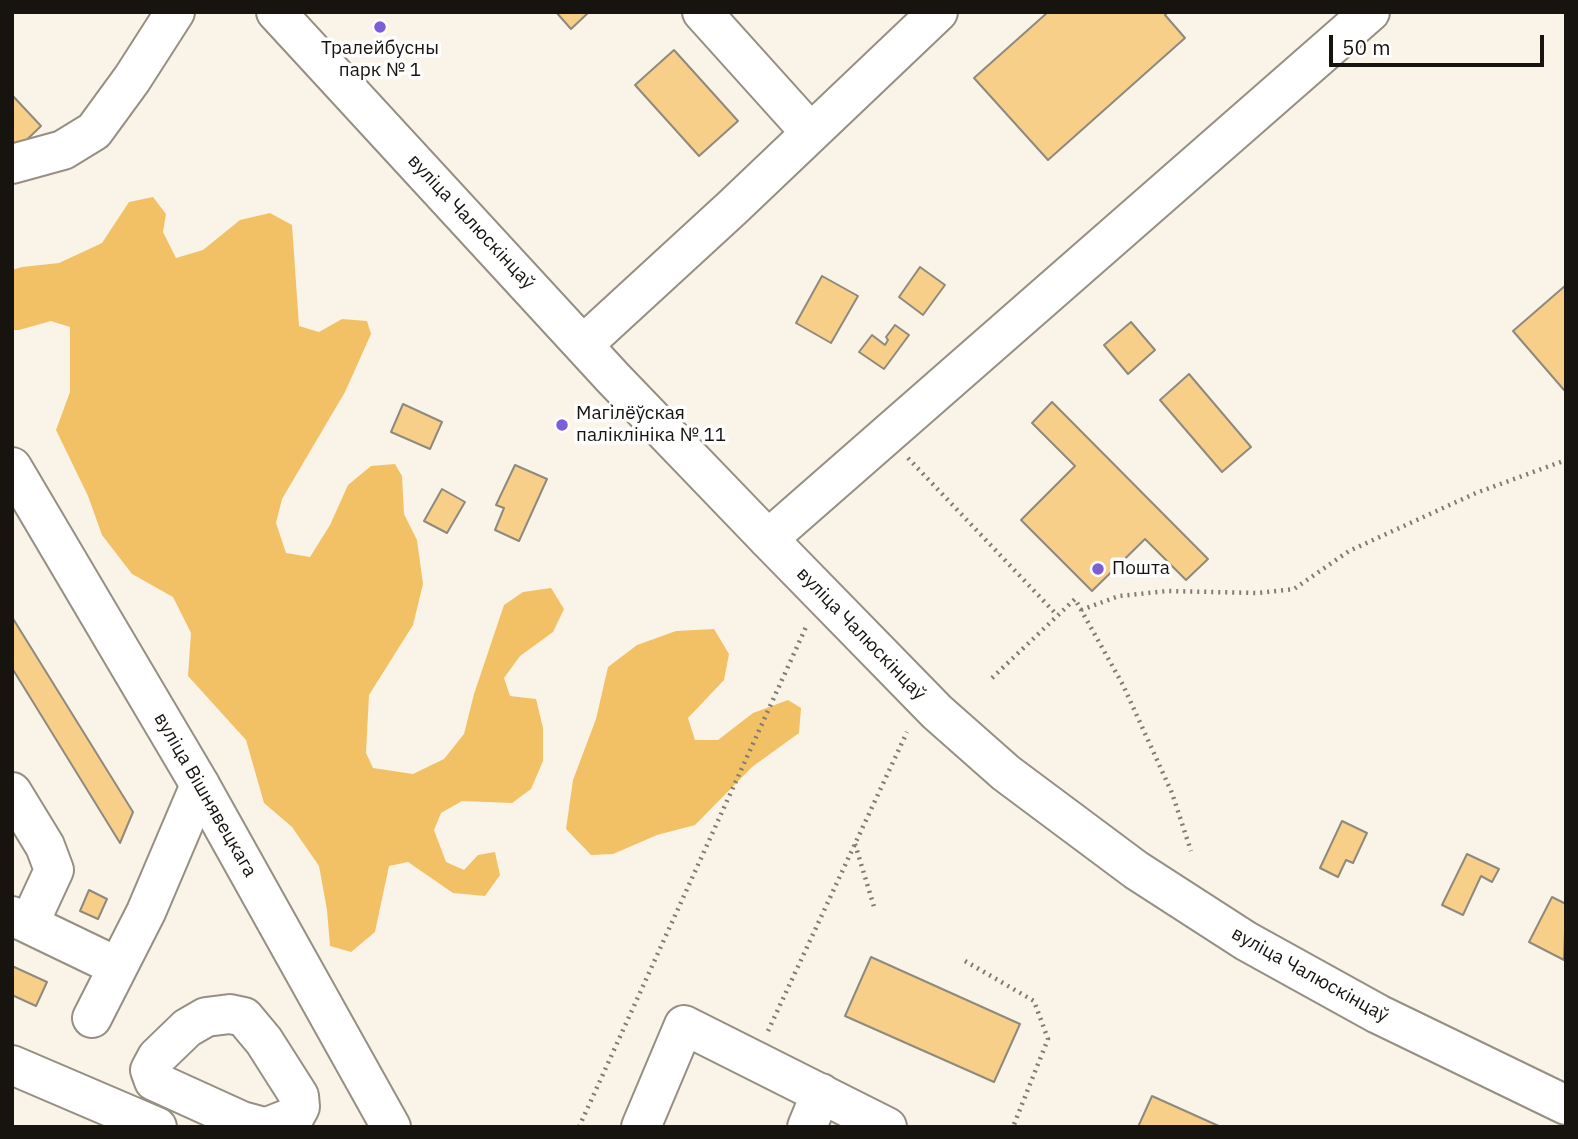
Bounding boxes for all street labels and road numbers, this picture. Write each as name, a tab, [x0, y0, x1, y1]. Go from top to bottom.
street label: вуліца Чалюскінцаў	[403, 150, 539, 294]
street label: вуліца Чалюскінцаў	[792, 563, 930, 705]
street label: вуліца Вішнявецкага	[149, 709, 261, 881]
street label: вуліца Чалюскінцаў	[1227, 922, 1393, 1028]

